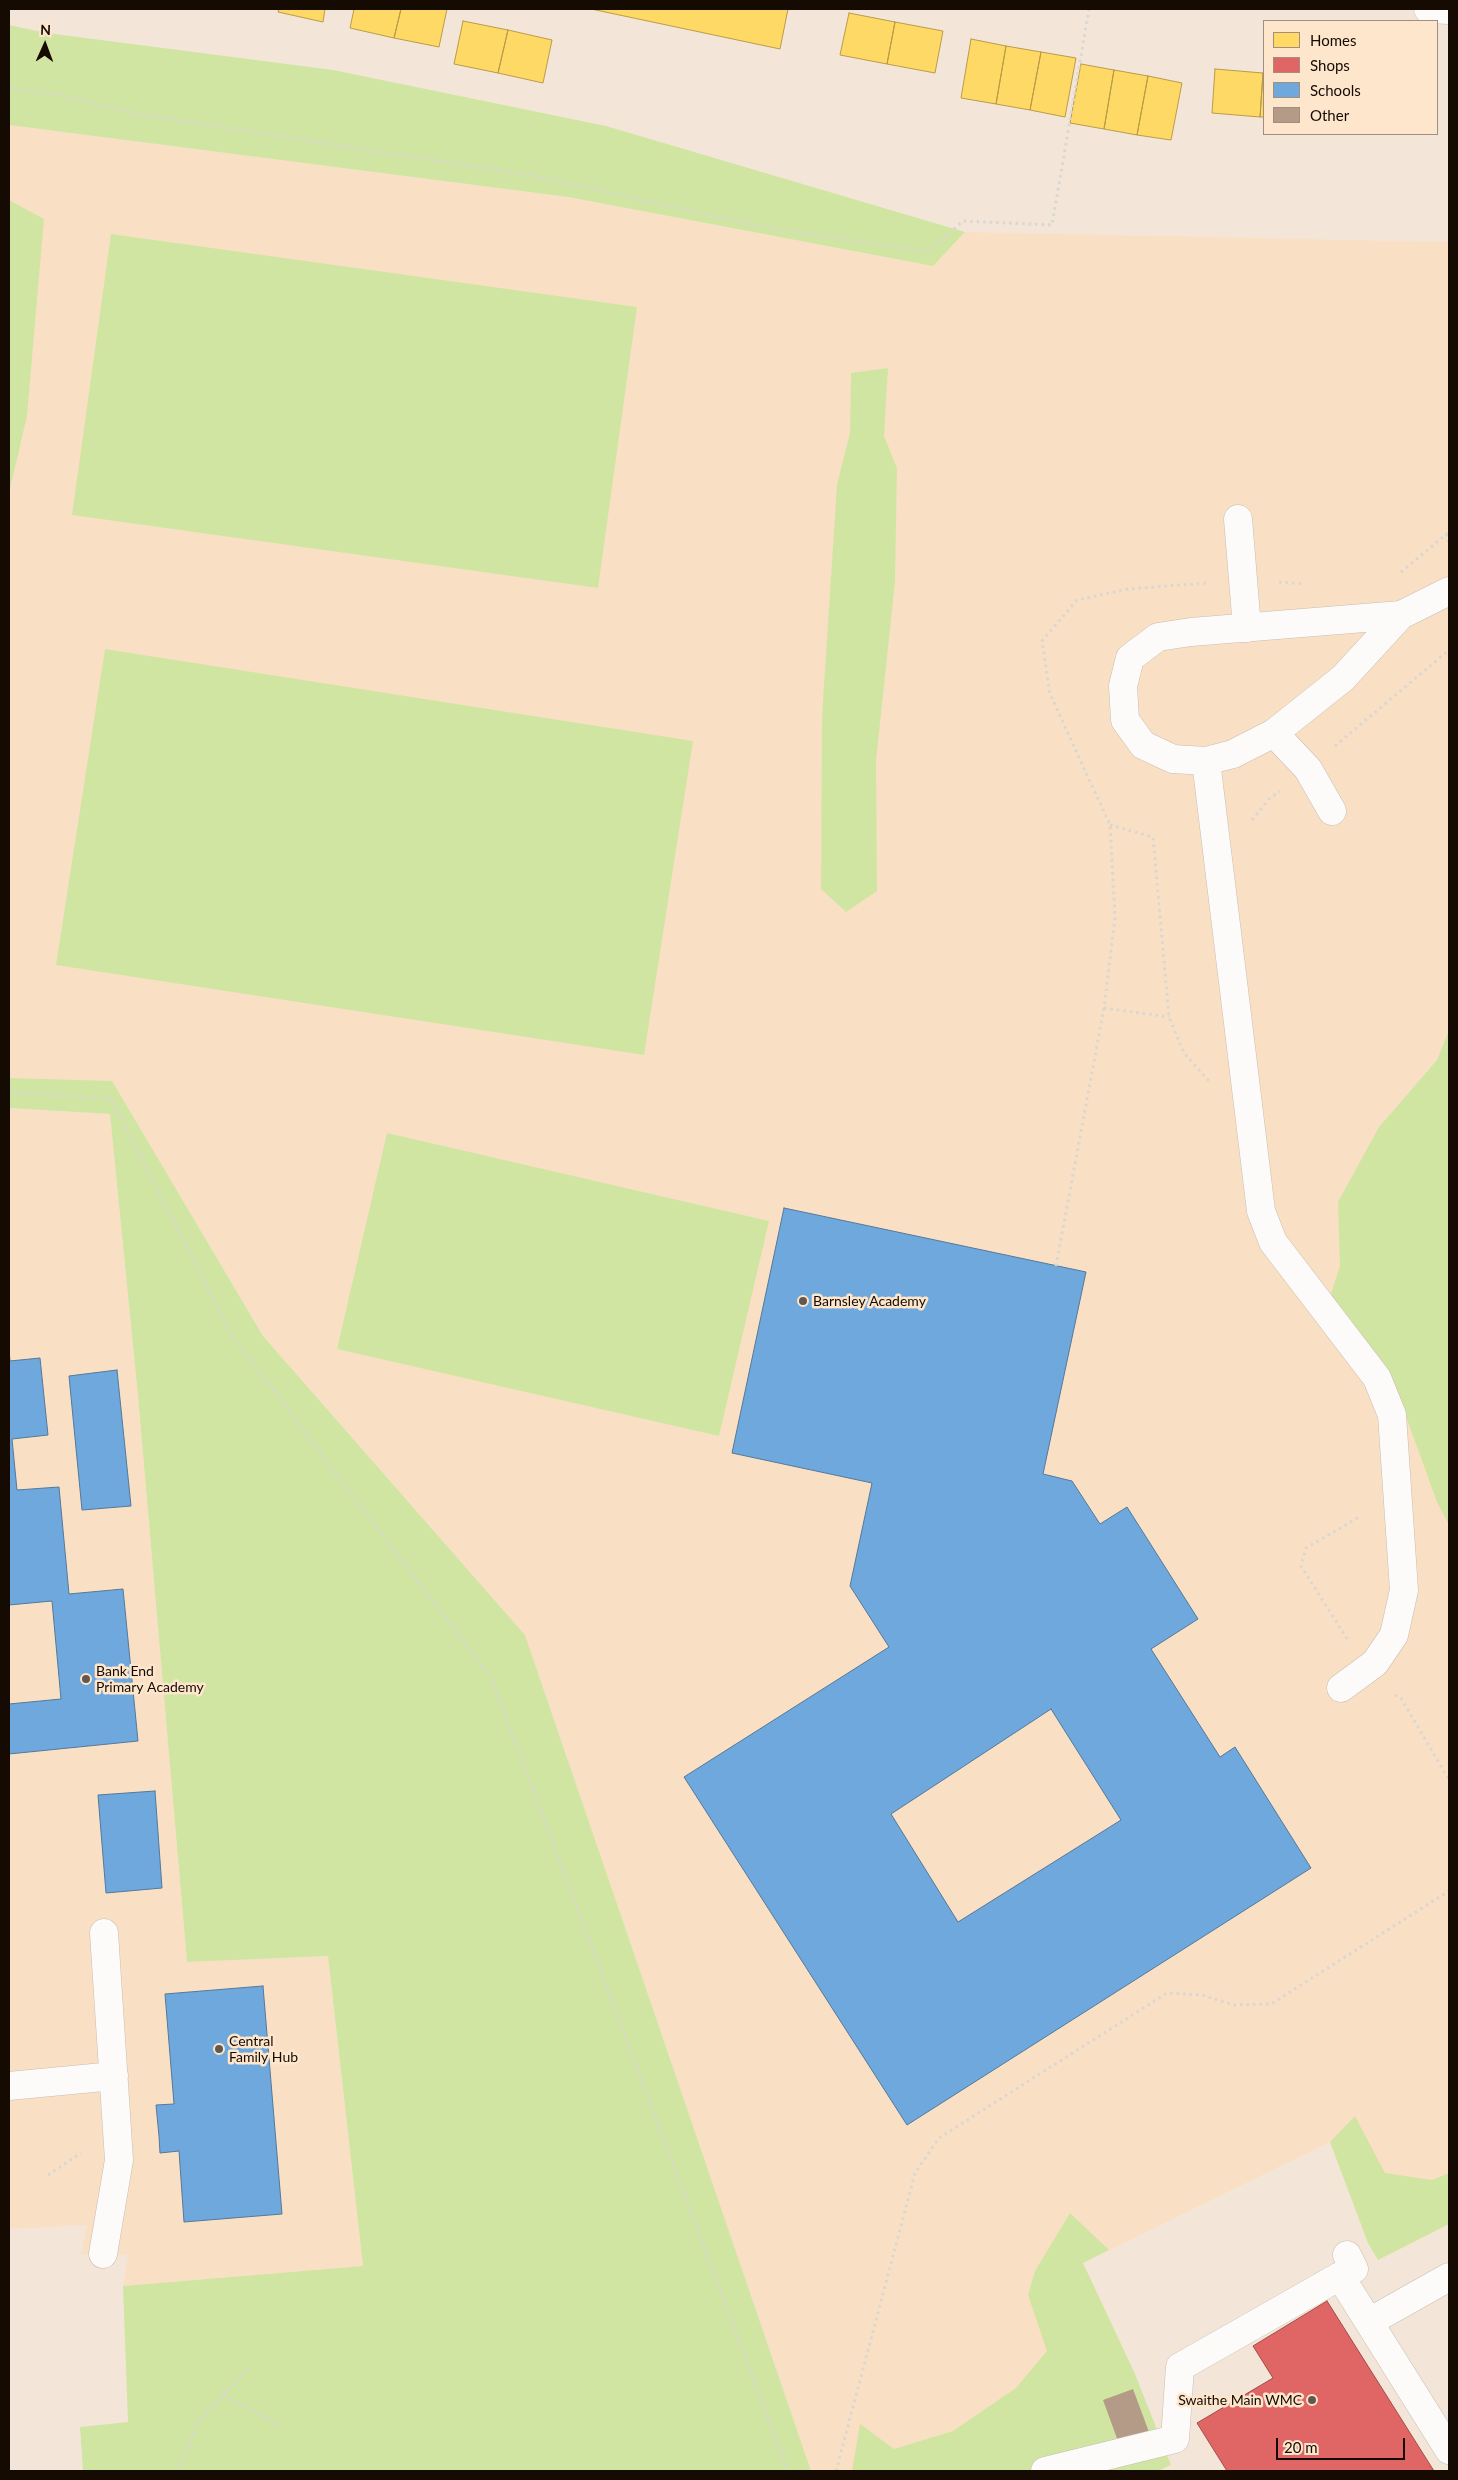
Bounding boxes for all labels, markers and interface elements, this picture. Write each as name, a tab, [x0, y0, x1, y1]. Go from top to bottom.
north arrow	[20, 20, 70, 70]
legend	[1263, 20, 1438, 135]
text: N	[40, 21, 51, 38]
text: Homes	[1310, 31, 1356, 49]
text: Shops	[1310, 56, 1350, 74]
text: Schools	[1310, 81, 1361, 99]
text: Other	[1310, 106, 1349, 124]
place label: Barnsley Academy	[813, 1293, 926, 1309]
marker: Barnsley Academy	[797, 1295, 809, 1307]
place label: Bank End Primary Academy	[96, 1663, 204, 1695]
marker: Bank End Primary Academy	[80, 1673, 92, 1685]
place label: Central Family Hub	[229, 2033, 298, 2066]
marker: Central Family Hub	[213, 2043, 225, 2055]
place label: Swaithe Main WMC	[1178, 2392, 1302, 2408]
marker: Swaithe Main WMC	[1306, 2394, 1318, 2406]
scale bar	[1278, 2428, 1407, 2460]
text: 20 m	[1284, 2438, 1318, 2456]

